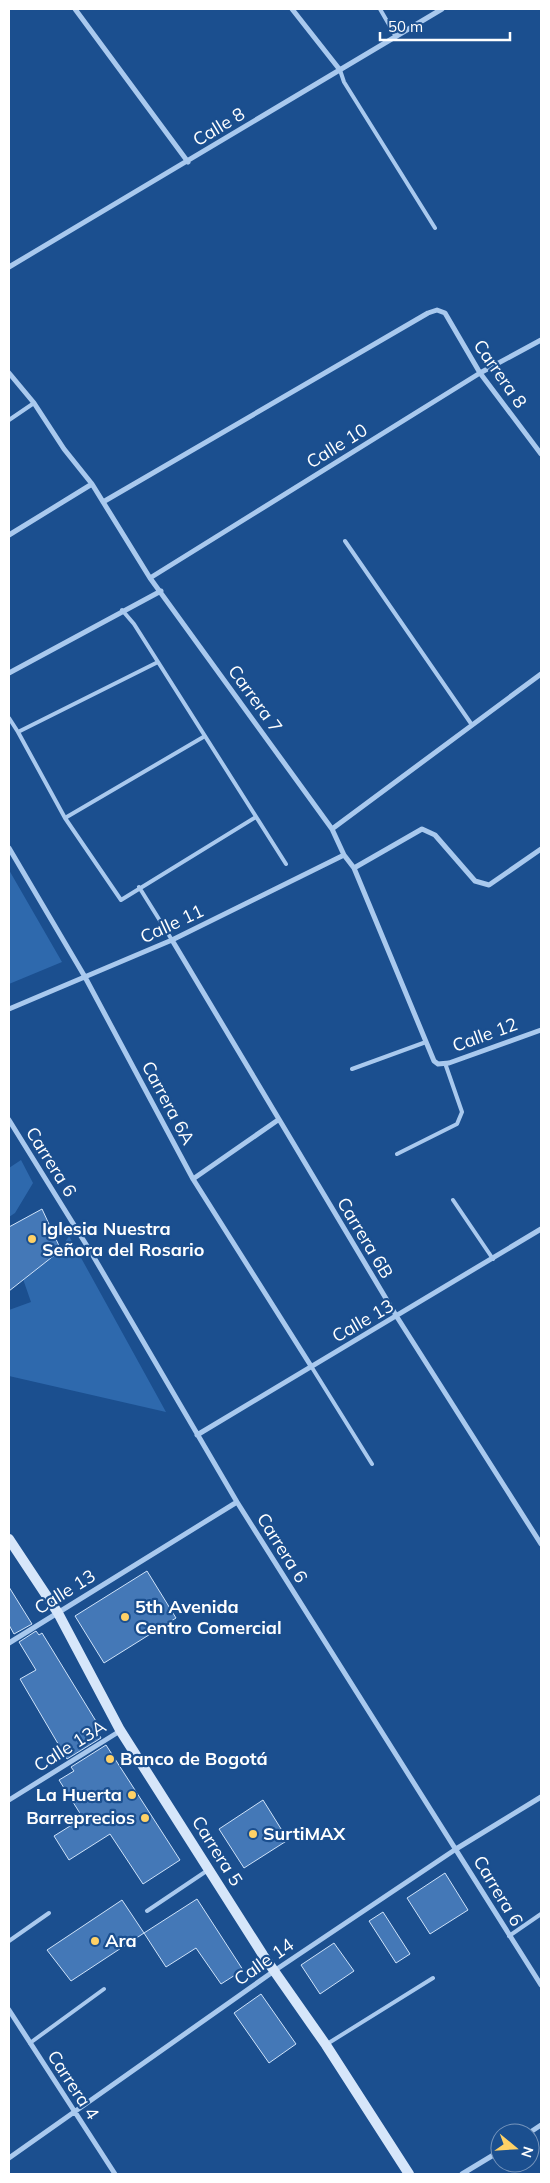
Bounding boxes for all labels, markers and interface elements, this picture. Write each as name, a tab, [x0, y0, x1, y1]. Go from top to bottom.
scale bar	[380, 10, 510, 42]
text: 50 m	[388, 17, 423, 36]
street label: Calle 8	[189, 102, 249, 151]
street label: Carrera 8	[469, 335, 532, 412]
street label: Calle 10	[302, 418, 371, 473]
street label: Carrera 7	[223, 660, 288, 737]
street label: Calle 11	[136, 899, 207, 948]
street label: Calle 12	[449, 1012, 520, 1057]
street label: Carrera 6A	[137, 1057, 200, 1149]
street label: Carrera 6	[21, 1122, 82, 1201]
street label: Carrera 6B	[332, 1193, 399, 1282]
place label: Iglesia Nuestra Señora del Rosario	[42, 1217, 204, 1261]
marker: Iglesia Nuestra Señora del Rosario	[26, 1233, 38, 1245]
street label: Calle 13	[328, 1294, 398, 1347]
street label: Carrera 6	[252, 1508, 313, 1587]
street label: Calle 13	[30, 1564, 99, 1619]
place label: 5th Avenida Centro Comercial	[135, 1595, 282, 1639]
marker: 5th Avenida Centro Comercial	[119, 1611, 131, 1623]
street label: Calle 13A	[29, 1714, 110, 1777]
place label: Banco de Bogotá	[120, 1747, 268, 1770]
marker: Banco de Bogotá	[104, 1753, 116, 1765]
place label: La Huerta	[36, 1783, 122, 1806]
marker: La Huerta	[126, 1789, 138, 1801]
place label: Barreprecios	[26, 1806, 135, 1829]
street label: Carrera 5	[187, 1811, 248, 1890]
marker: Barreprecios	[139, 1812, 151, 1824]
place label: SurtiMAX	[263, 1822, 346, 1845]
marker: SurtiMAX	[247, 1828, 259, 1840]
street label: Carrera 6	[468, 1851, 528, 1930]
place label: Ara	[105, 1929, 137, 1952]
street label: Calle 14	[229, 1933, 298, 1990]
marker: Ara	[89, 1935, 101, 1947]
street label: Carrera 4	[42, 2046, 104, 2124]
north arrow	[490, 2123, 540, 2173]
text: N	[517, 2144, 538, 2160]

